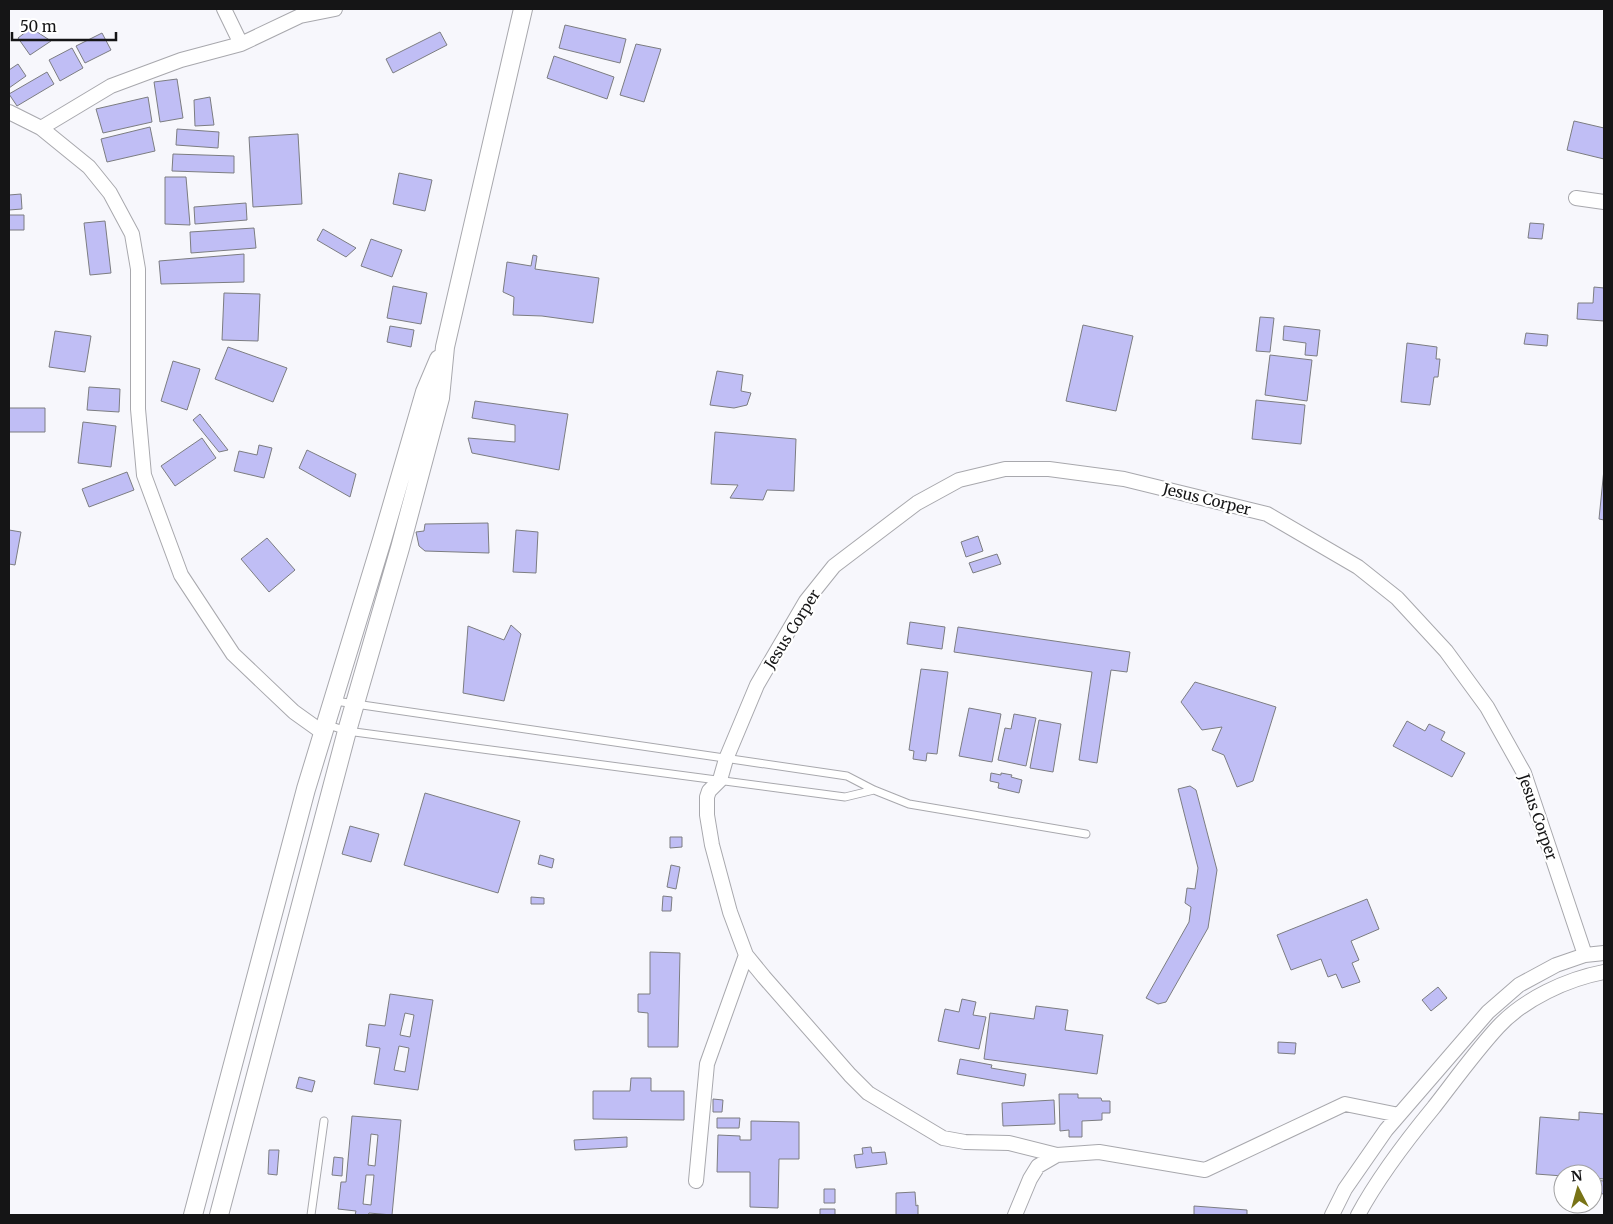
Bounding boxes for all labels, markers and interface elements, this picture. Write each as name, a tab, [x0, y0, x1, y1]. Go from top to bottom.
scale bar	[12, 10, 116, 42]
text: 50 m	[20, 17, 57, 36]
street label: Jesus Corper	[1160, 479, 1253, 519]
street label: Jesus Corper	[760, 586, 824, 673]
street label: Jesus Corper	[1514, 770, 1562, 863]
north arrow	[1553, 1164, 1603, 1214]
text: N	[1570, 1167, 1583, 1186]

